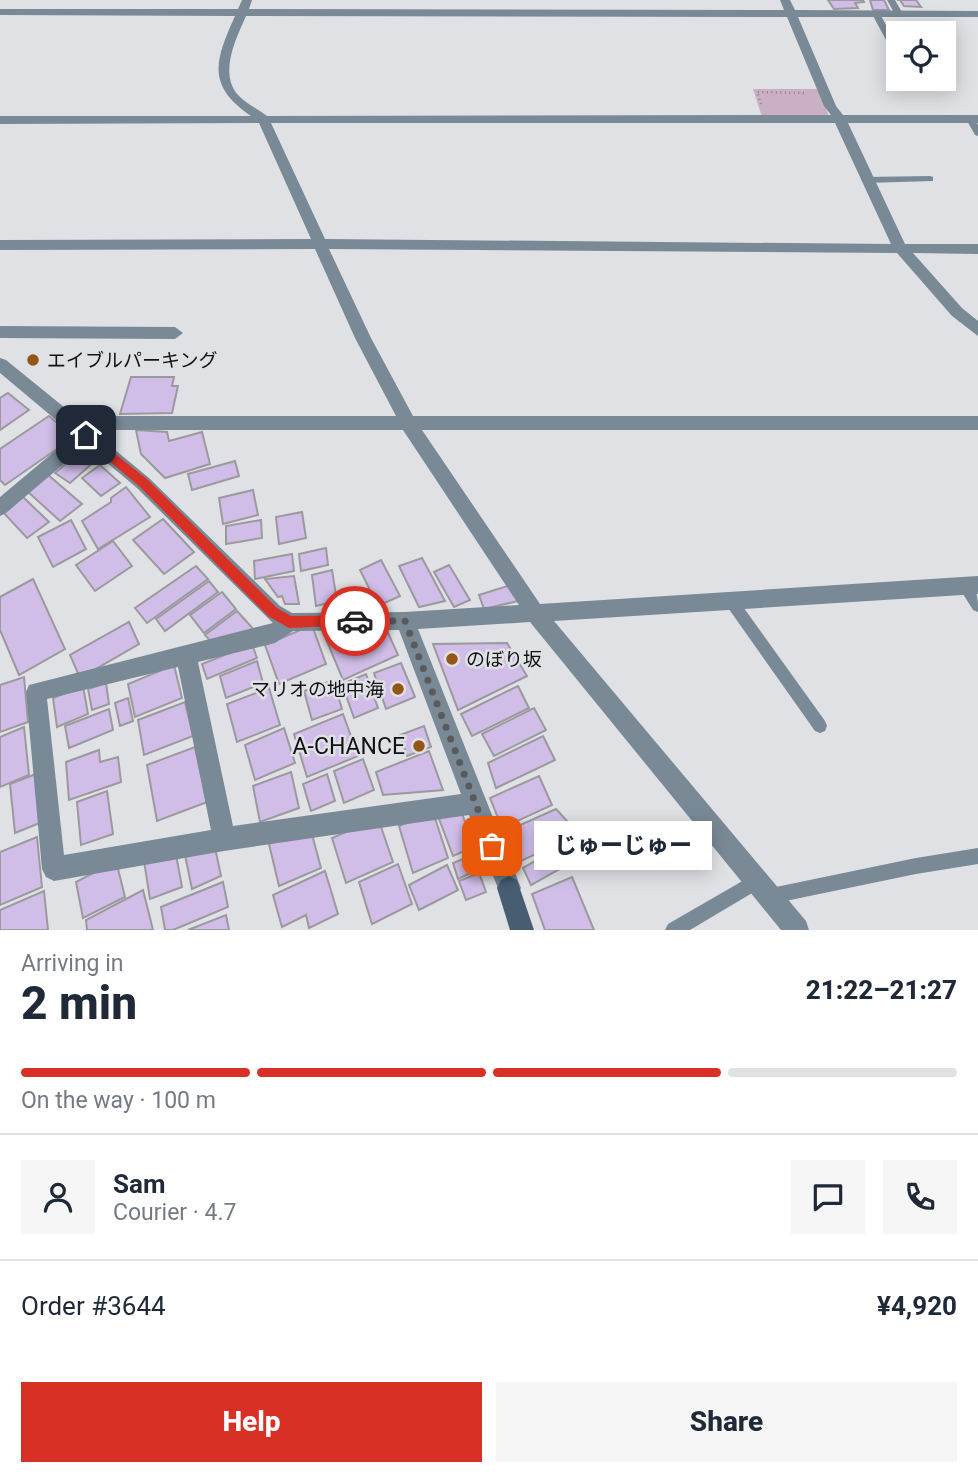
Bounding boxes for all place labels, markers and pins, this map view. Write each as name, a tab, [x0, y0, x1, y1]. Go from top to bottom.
place label: エイブルパーキング	[47, 349, 217, 372]
marker: エイブルパーキング	[25, 352, 41, 368]
pin	[56, 405, 116, 465]
place label: のぼり坂	[466, 648, 542, 671]
marker: のぼり坂	[444, 651, 460, 667]
place label: マリオの地中海	[251, 678, 384, 701]
marker: マリオの地中海	[390, 681, 406, 697]
place label: A-CHANCE	[293, 733, 405, 760]
marker: A-CHANCE	[411, 738, 427, 754]
pin	[462, 816, 522, 876]
callout: じゅーじゅー	[534, 822, 712, 870]

